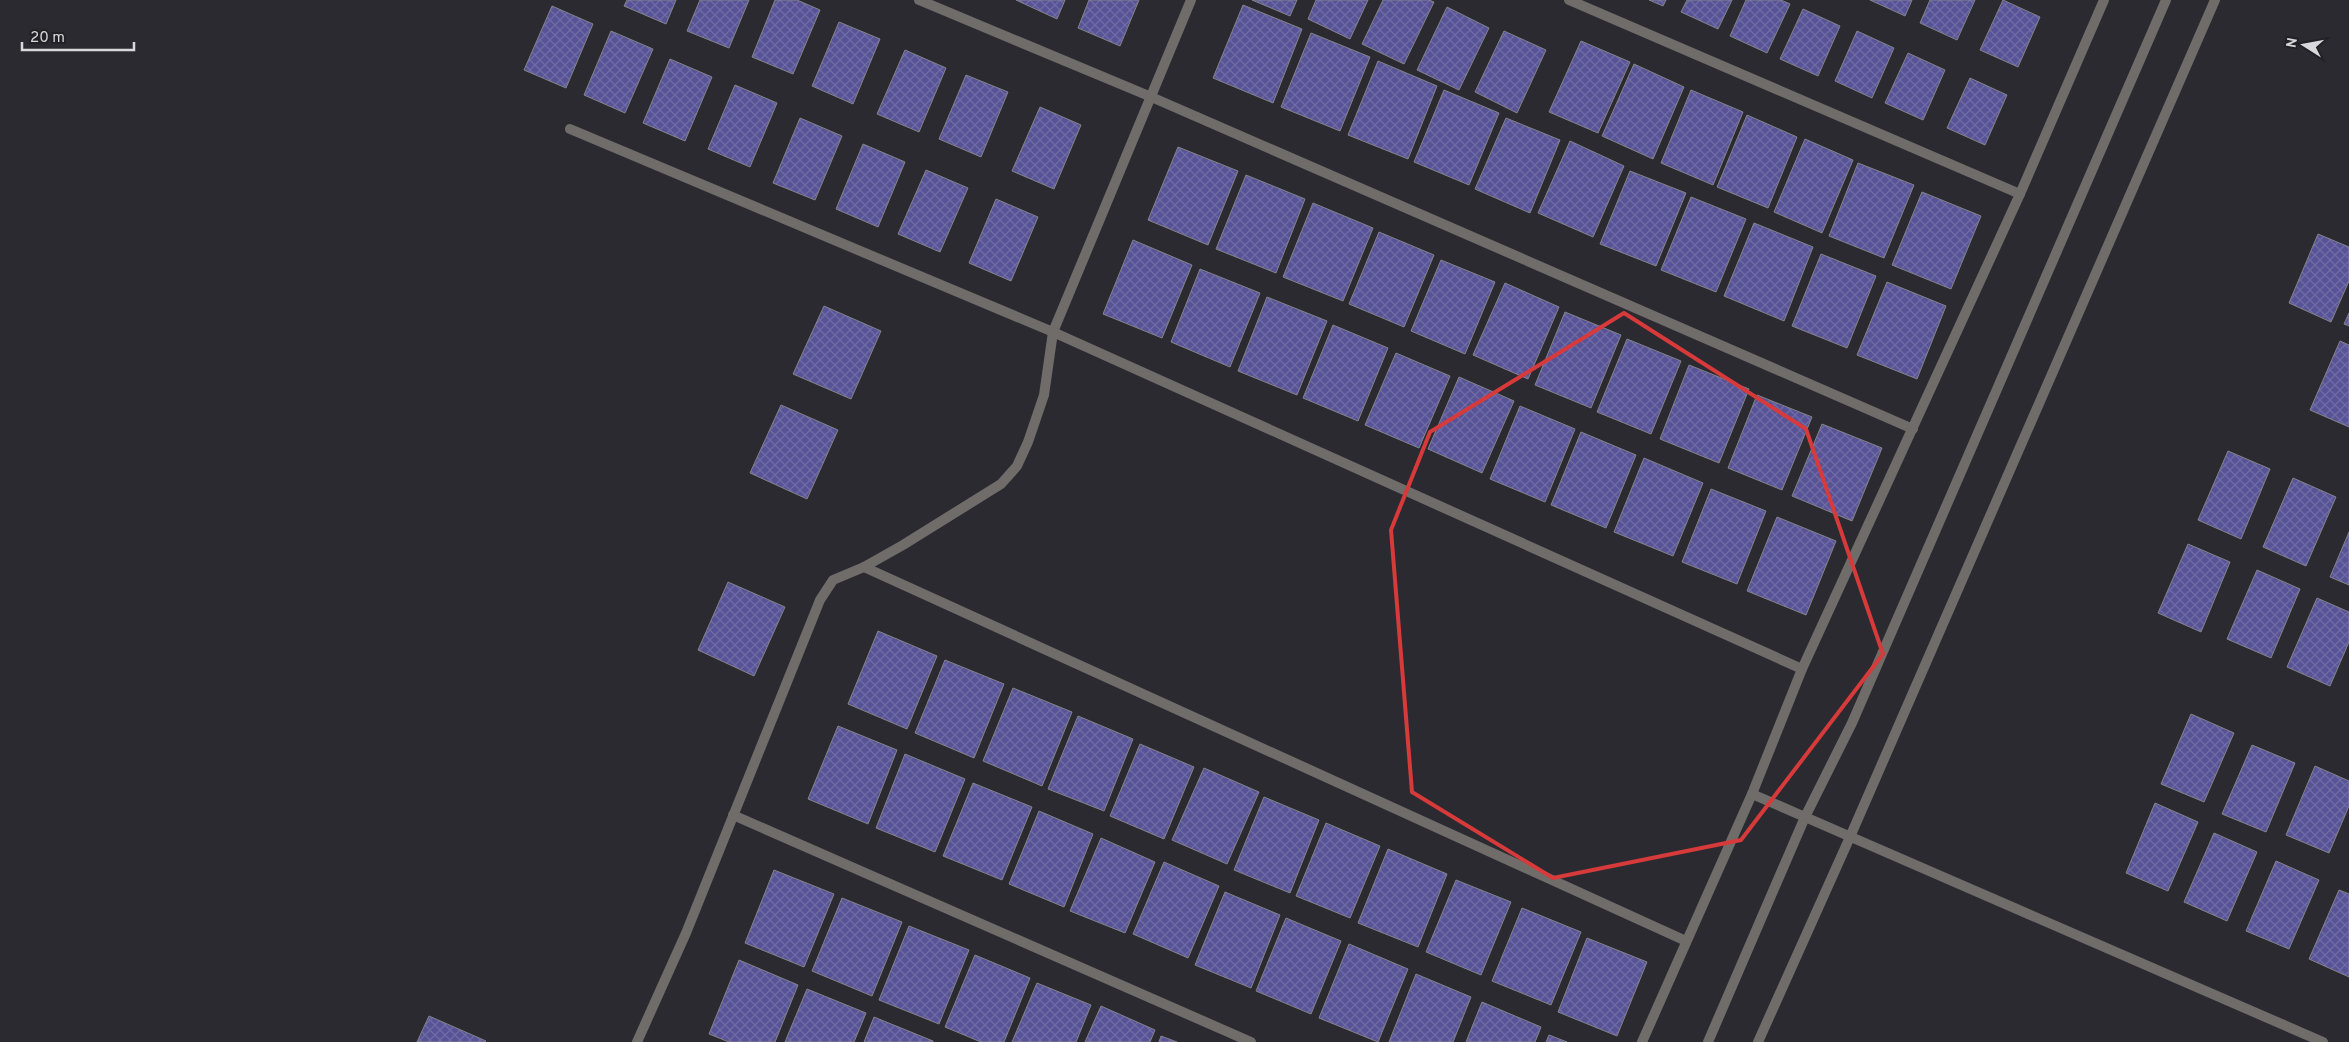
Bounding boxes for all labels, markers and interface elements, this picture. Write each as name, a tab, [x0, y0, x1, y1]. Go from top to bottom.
scale bar	[22, 20, 135, 52]
north arrow	[2279, 20, 2329, 70]
text: 20 m	[30, 29, 65, 48]
text: N	[2283, 36, 2302, 49]

